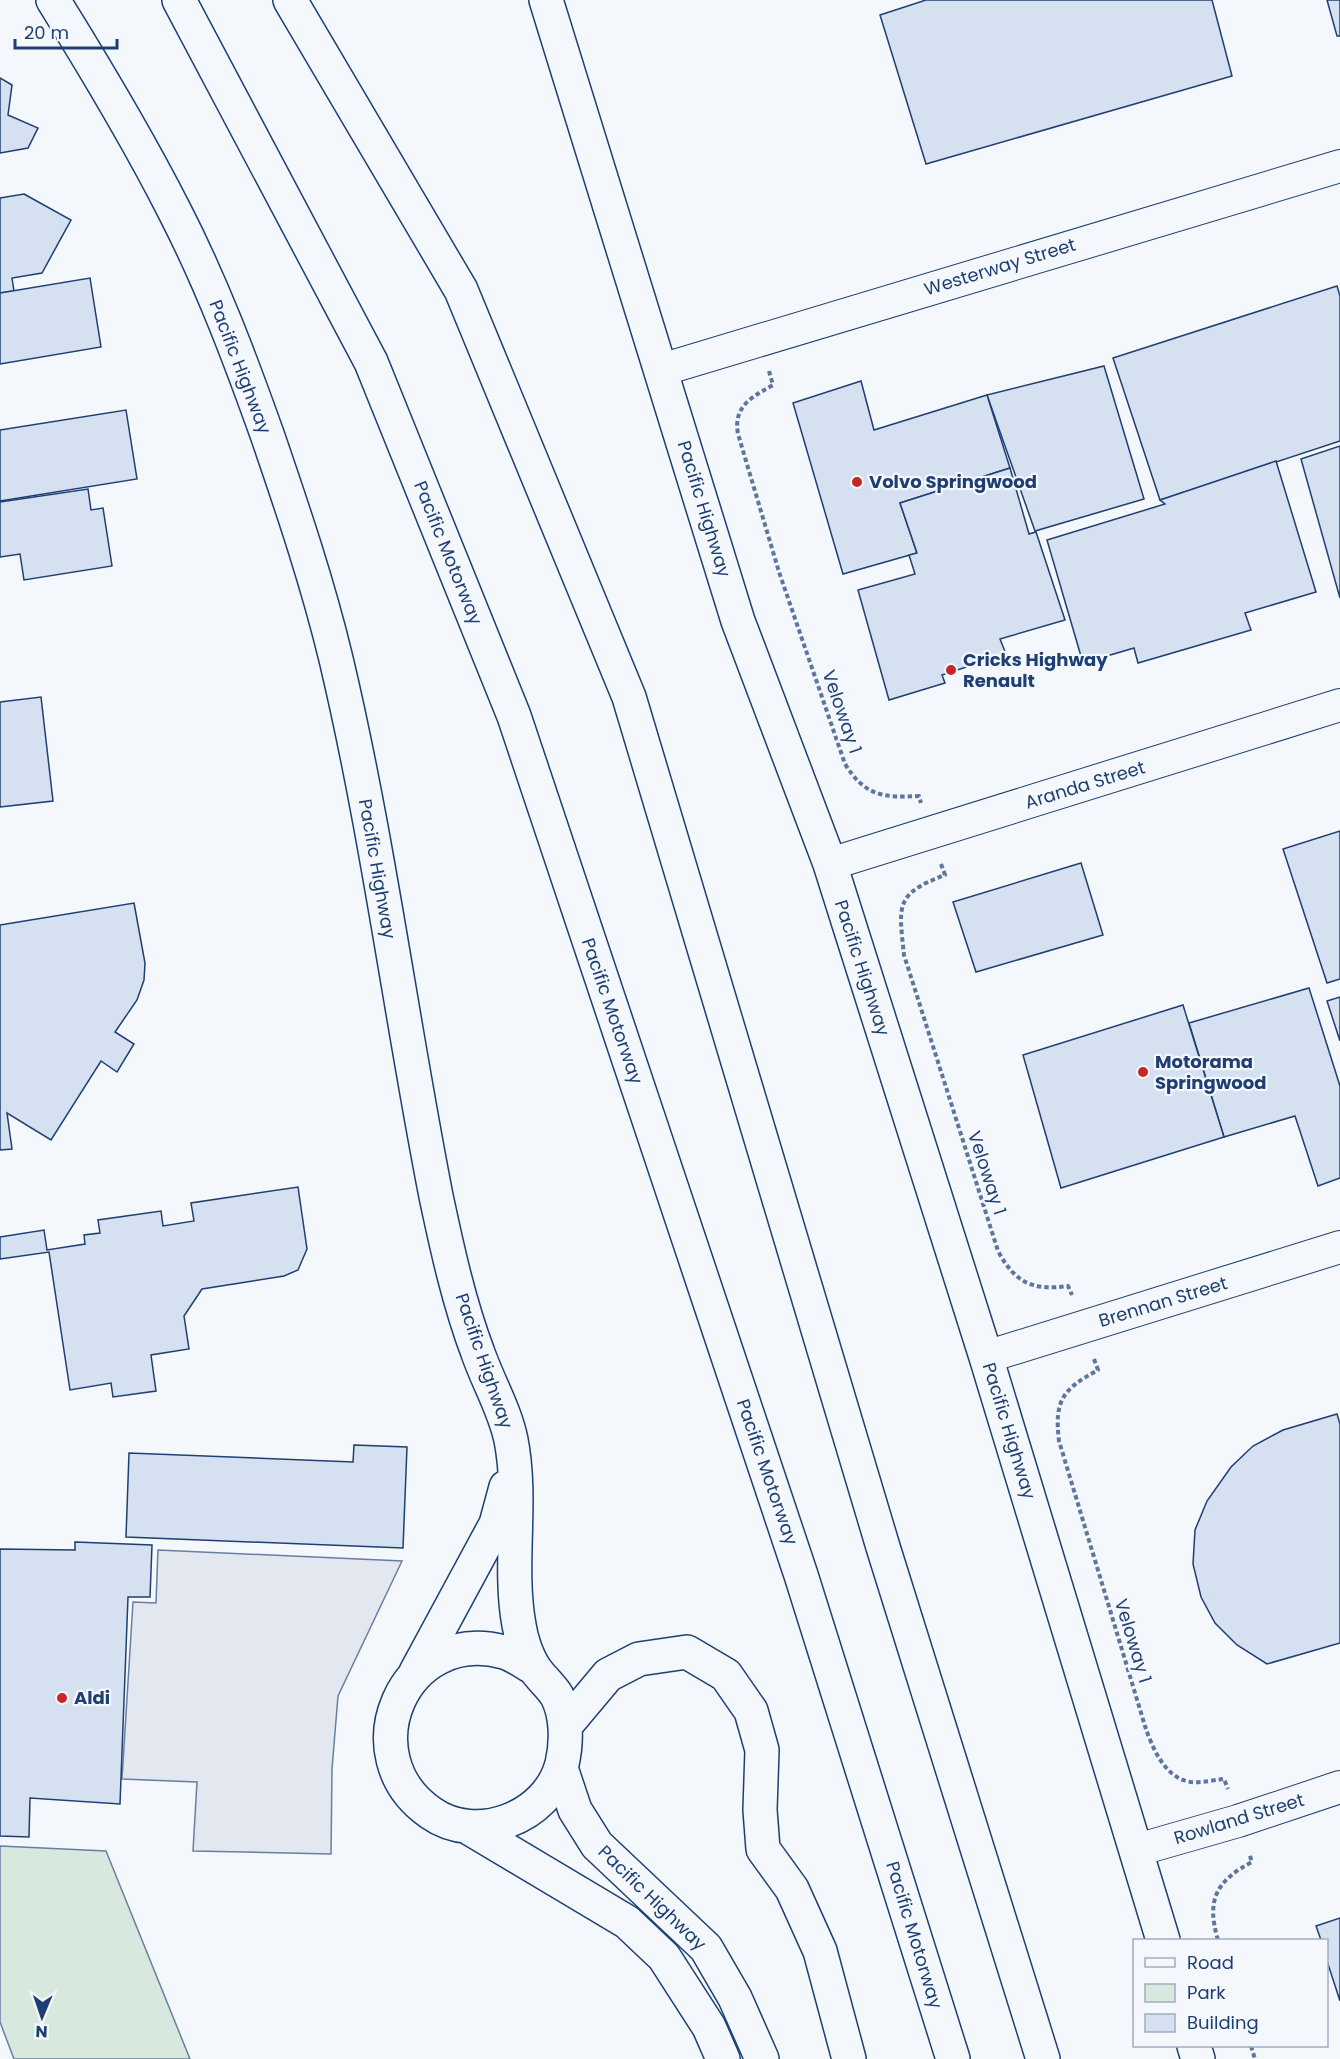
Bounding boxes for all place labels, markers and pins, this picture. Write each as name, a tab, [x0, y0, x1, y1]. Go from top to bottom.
place label: Volvo Springwood	[869, 469, 1037, 494]
marker: Volvo Springwood	[850, 475, 864, 489]
place label: Cricks Highway Renault	[963, 647, 1108, 693]
marker: Cricks Highway Renault	[944, 663, 958, 677]
place label: Motorama Springwood	[1155, 1049, 1266, 1095]
marker: Motorama Springwood	[1136, 1065, 1150, 1079]
place label: Aldi	[74, 1685, 110, 1710]
marker: Aldi	[55, 1691, 69, 1705]

